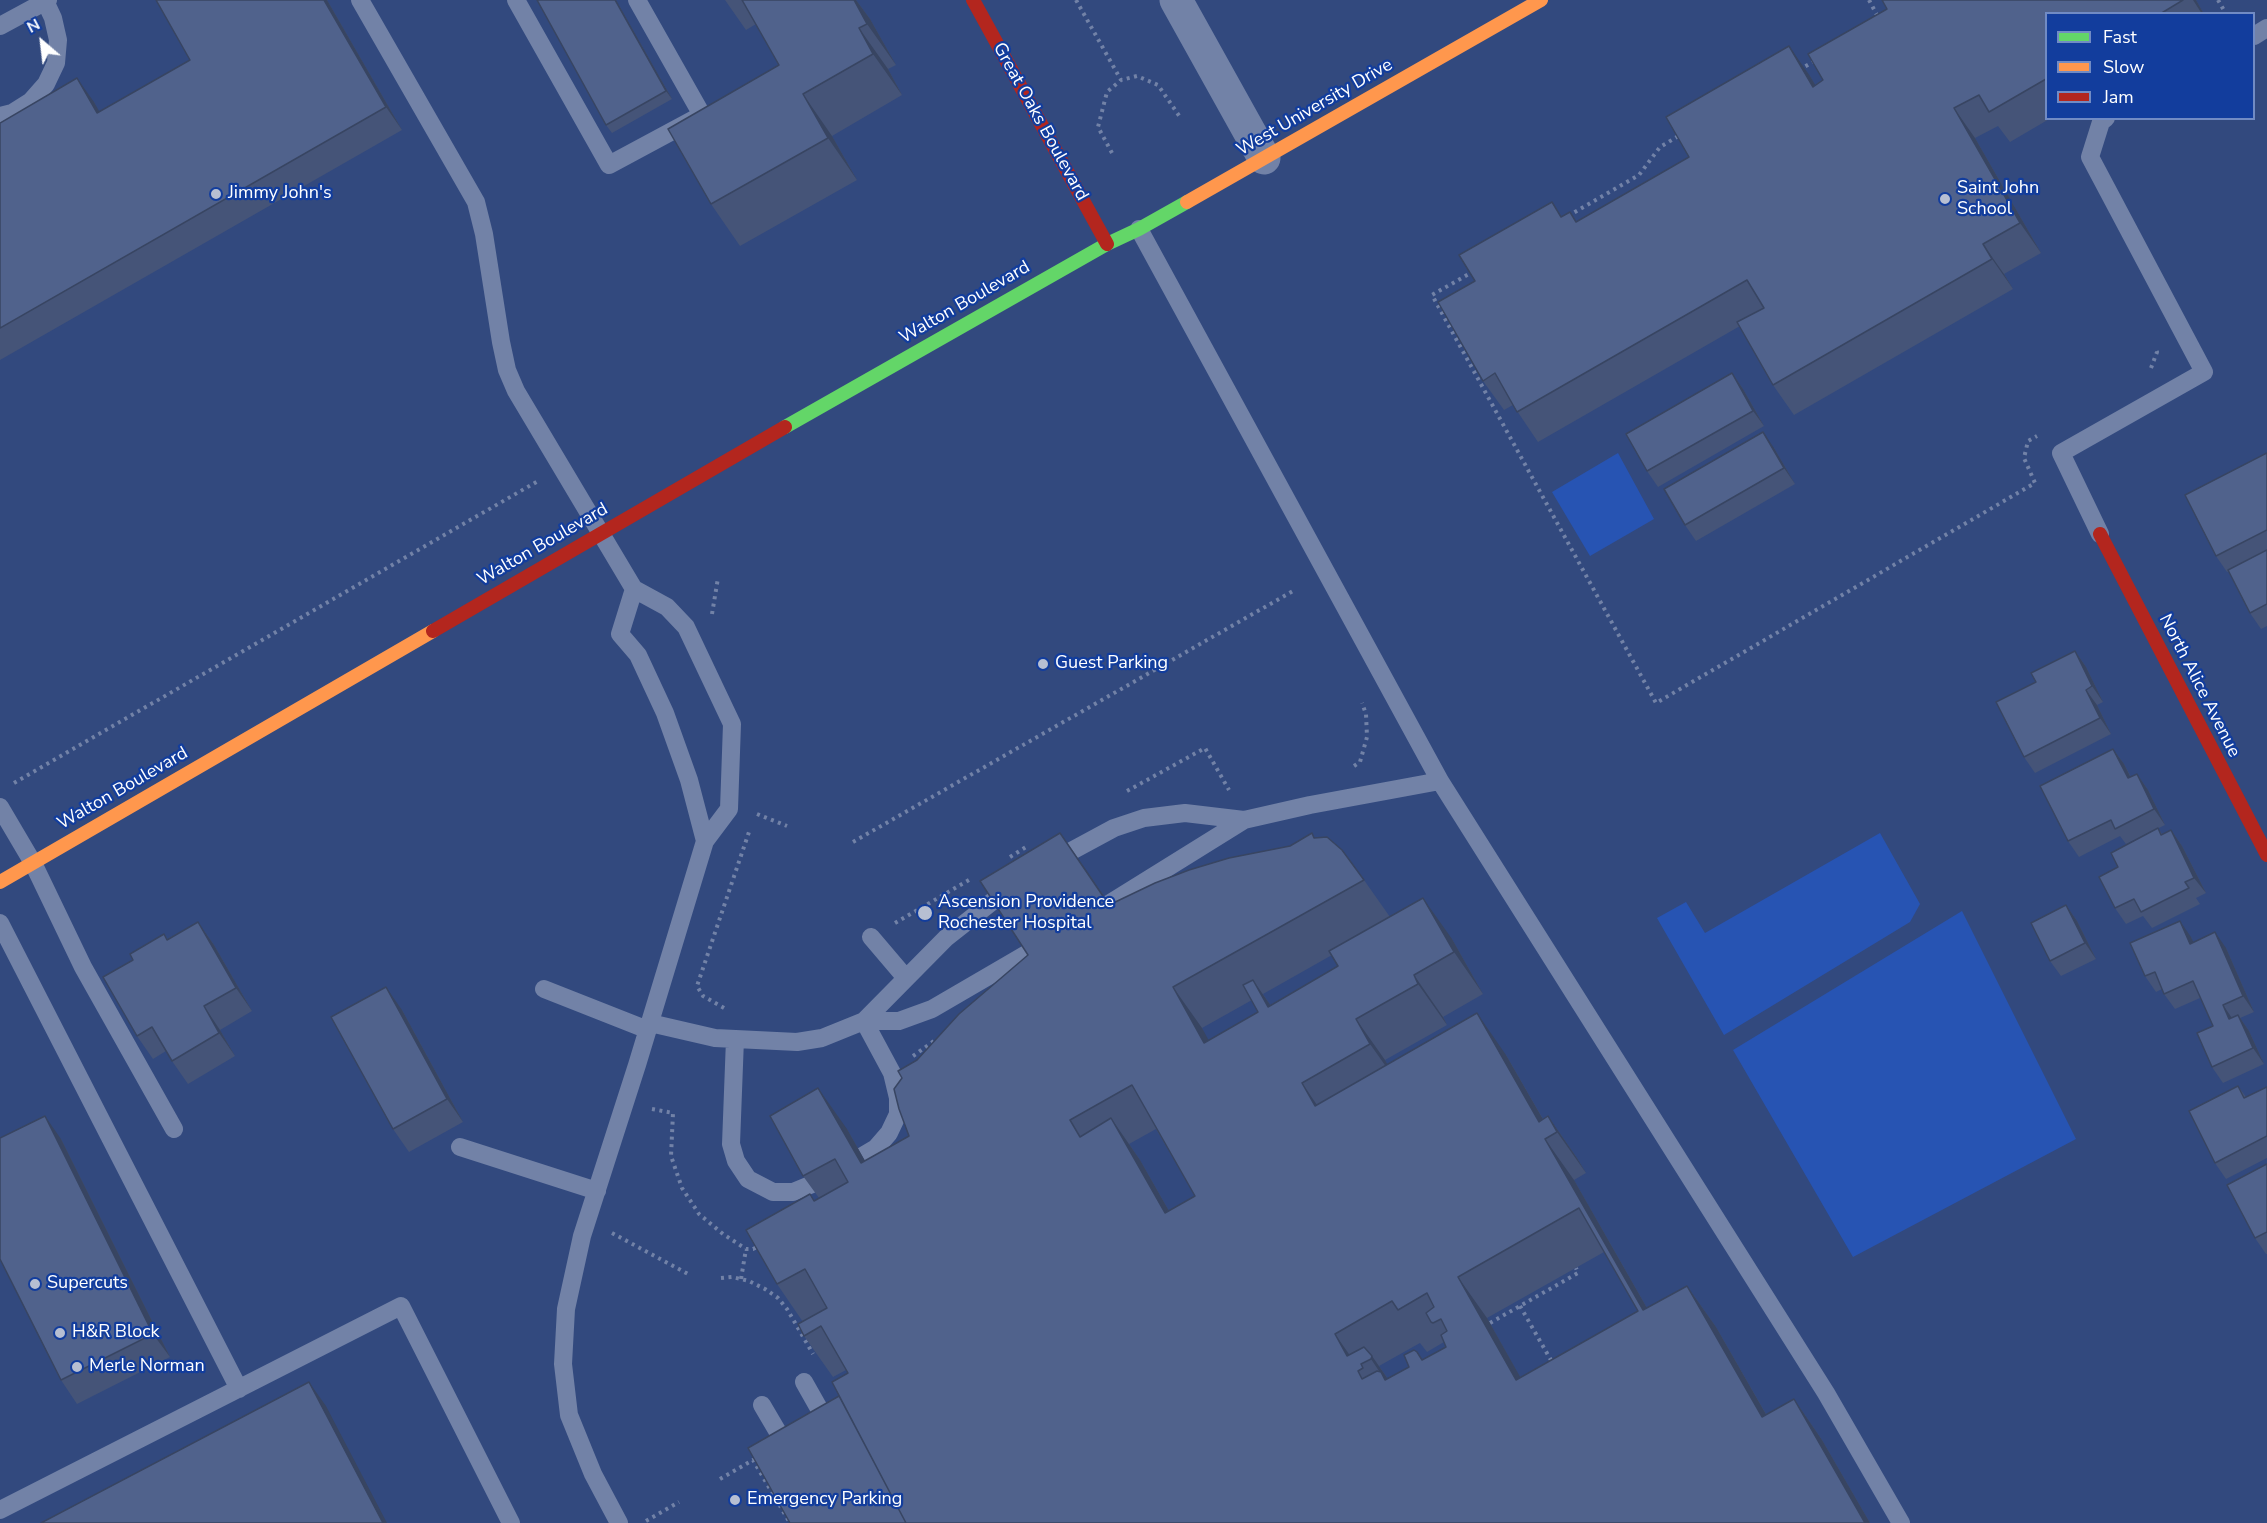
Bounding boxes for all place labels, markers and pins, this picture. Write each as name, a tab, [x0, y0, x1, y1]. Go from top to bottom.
place label: Saint John School	[1957, 178, 2039, 220]
place label: Jimmy John's	[228, 183, 332, 205]
marker: Jimmy John's	[209, 187, 223, 201]
marker: Saint John School	[1938, 192, 1952, 206]
place label: Guest Parking	[1055, 653, 1168, 675]
marker: Guest Parking	[1036, 657, 1050, 671]
place label: Ascension Providence Rochester Hospital	[938, 892, 1114, 934]
marker: Ascension Providence Rochester Hospital	[916, 904, 934, 922]
place label: Supercuts	[47, 1273, 128, 1295]
marker: Supercuts	[28, 1277, 42, 1291]
place label: H&R Block	[72, 1322, 160, 1344]
marker: H&R Block	[53, 1326, 67, 1340]
place label: Merle Norman	[89, 1356, 205, 1378]
marker: Merle Norman	[70, 1360, 84, 1374]
place label: Emergency Parking	[747, 1489, 902, 1511]
marker: Emergency Parking	[728, 1493, 742, 1507]

